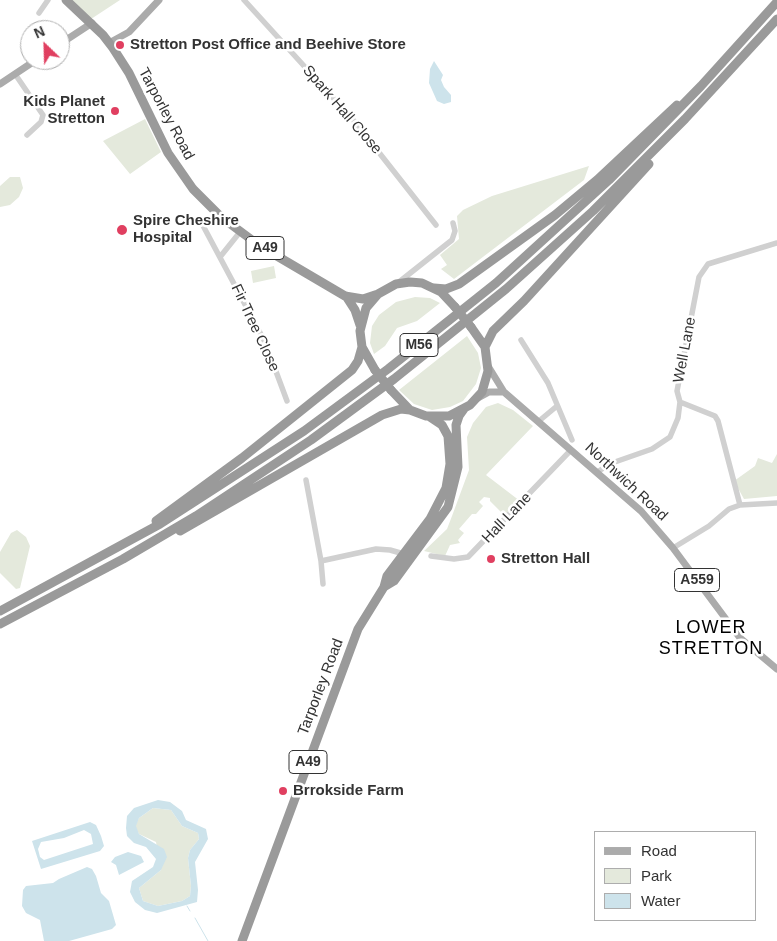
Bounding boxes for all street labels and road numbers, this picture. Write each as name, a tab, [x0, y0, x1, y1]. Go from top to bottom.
street label: Spark Hall Close	[299, 62, 385, 158]
street label: Tarporley Road	[134, 65, 198, 163]
road number: A49	[246, 237, 284, 260]
street label: Fir Tree Close	[227, 281, 283, 375]
street label: Well Lane	[670, 316, 700, 384]
road number: M56	[400, 334, 438, 356]
street label: Northwich Road	[581, 439, 671, 525]
street label: Hall Lane	[479, 489, 535, 547]
road number: A559	[674, 568, 720, 592]
street label: Tarporley Road	[294, 636, 348, 738]
road number: A49	[289, 750, 327, 774]

